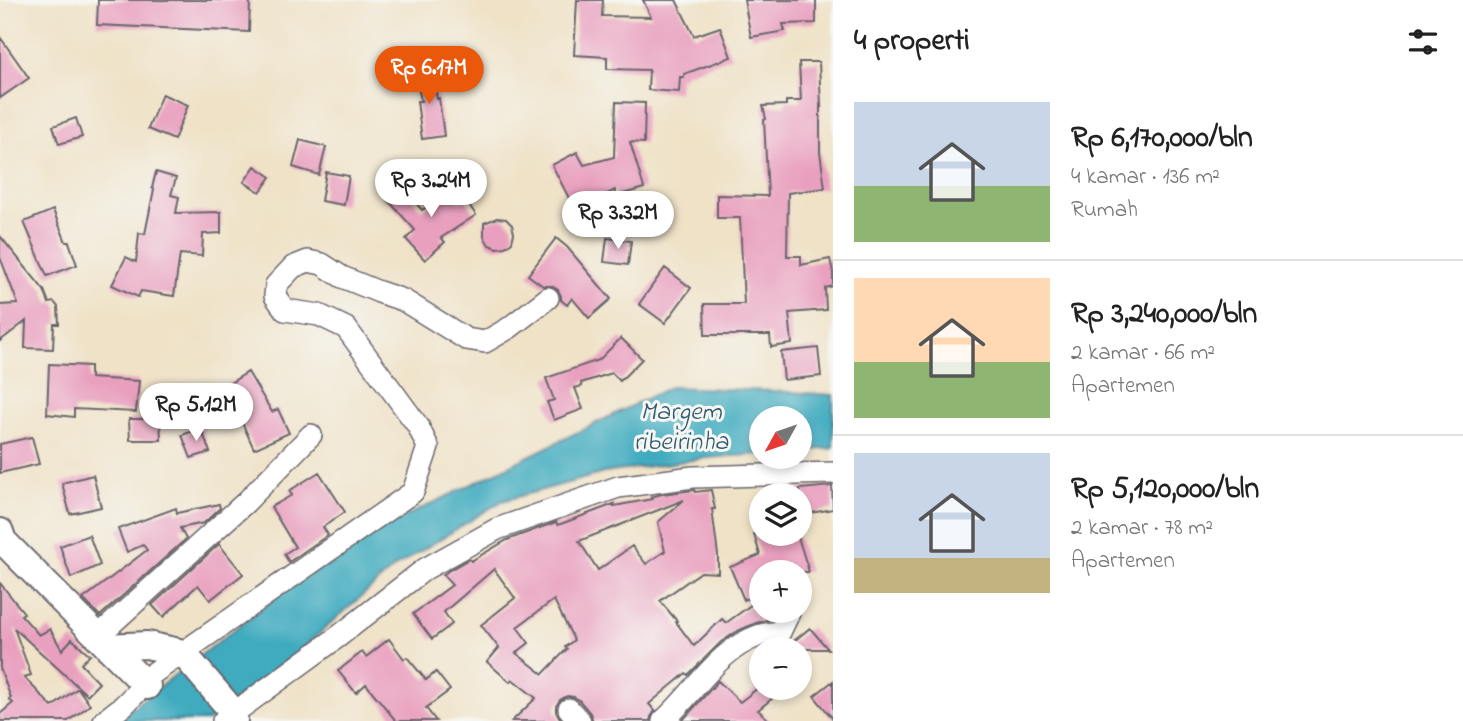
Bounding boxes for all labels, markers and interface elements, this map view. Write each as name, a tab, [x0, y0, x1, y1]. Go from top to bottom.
text: 4 properti	[854, 20, 970, 64]
icon: filters	[1404, 23, 1442, 61]
pin: Rp 6.17M	[357, 46, 501, 106]
text: Rp 6.17M	[391, 52, 467, 85]
text: Rp 6,170,000/bln	[1071, 117, 1253, 161]
icon: home	[910, 130, 994, 214]
pin: Rp 3.24M	[359, 160, 503, 219]
text: 4 kamar · 136 m²	[1071, 161, 1220, 194]
text: Rp 3.24M	[391, 165, 471, 198]
pin: Rp 3.32M	[546, 191, 690, 251]
text: Rumah	[1071, 194, 1138, 227]
text: Rp 3.32M	[578, 197, 658, 230]
text: Rp 3,240,000/bln	[1071, 293, 1257, 337]
icon: home	[910, 306, 994, 390]
text: 2 kamar · 66 m²	[1071, 337, 1215, 370]
text: Apartemen	[1071, 370, 1175, 403]
pin: Rp 5.12M	[124, 384, 268, 443]
text: Rp 5.12M	[155, 389, 237, 422]
water label: Margem ribeirinha	[634, 394, 729, 462]
north arrow	[749, 406, 812, 469]
map controls	[749, 406, 812, 700]
text: Rp 5,120,000/bln	[1071, 468, 1259, 512]
icon: home	[910, 481, 994, 565]
button: layers	[749, 483, 812, 546]
text: 2 kamar · 78 m²	[1071, 512, 1213, 545]
text: Apartemen	[1071, 545, 1175, 578]
button: +	[749, 560, 812, 623]
button: −	[749, 637, 812, 700]

